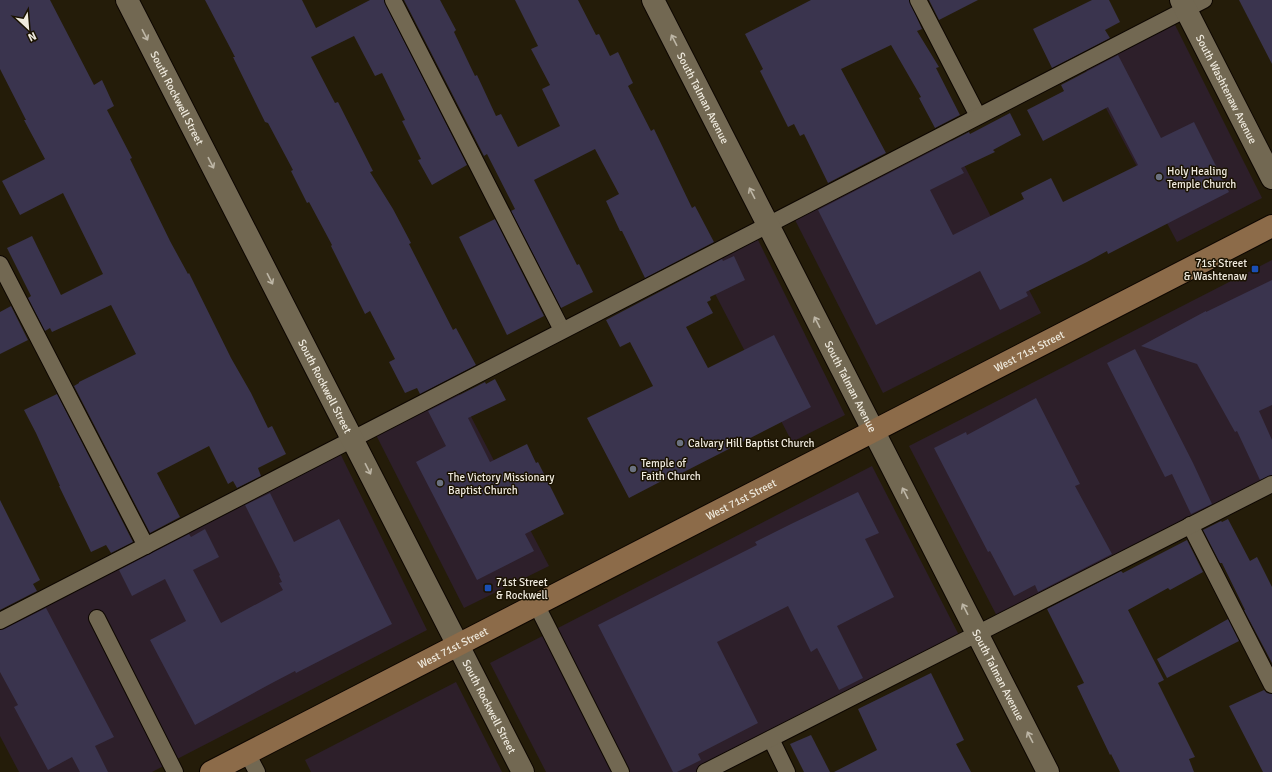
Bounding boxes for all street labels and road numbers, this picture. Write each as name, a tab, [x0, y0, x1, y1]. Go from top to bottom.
street label: South Washtenaw Avenue	[1193, 32, 1260, 146]
street label: South Rockwell Street	[148, 49, 207, 147]
street label: South Talman Avenue	[674, 50, 732, 146]
street label: West 71st Street	[992, 328, 1066, 374]
street label: South Rockwell Street	[296, 337, 355, 435]
street label: South Talman Avenue	[822, 339, 879, 434]
street label: West 71st Street	[704, 476, 778, 523]
street label: West 71st Street	[416, 624, 490, 671]
street label: South Talman Avenue	[970, 627, 1027, 723]
street label: South Rockwell Street	[460, 657, 519, 756]

